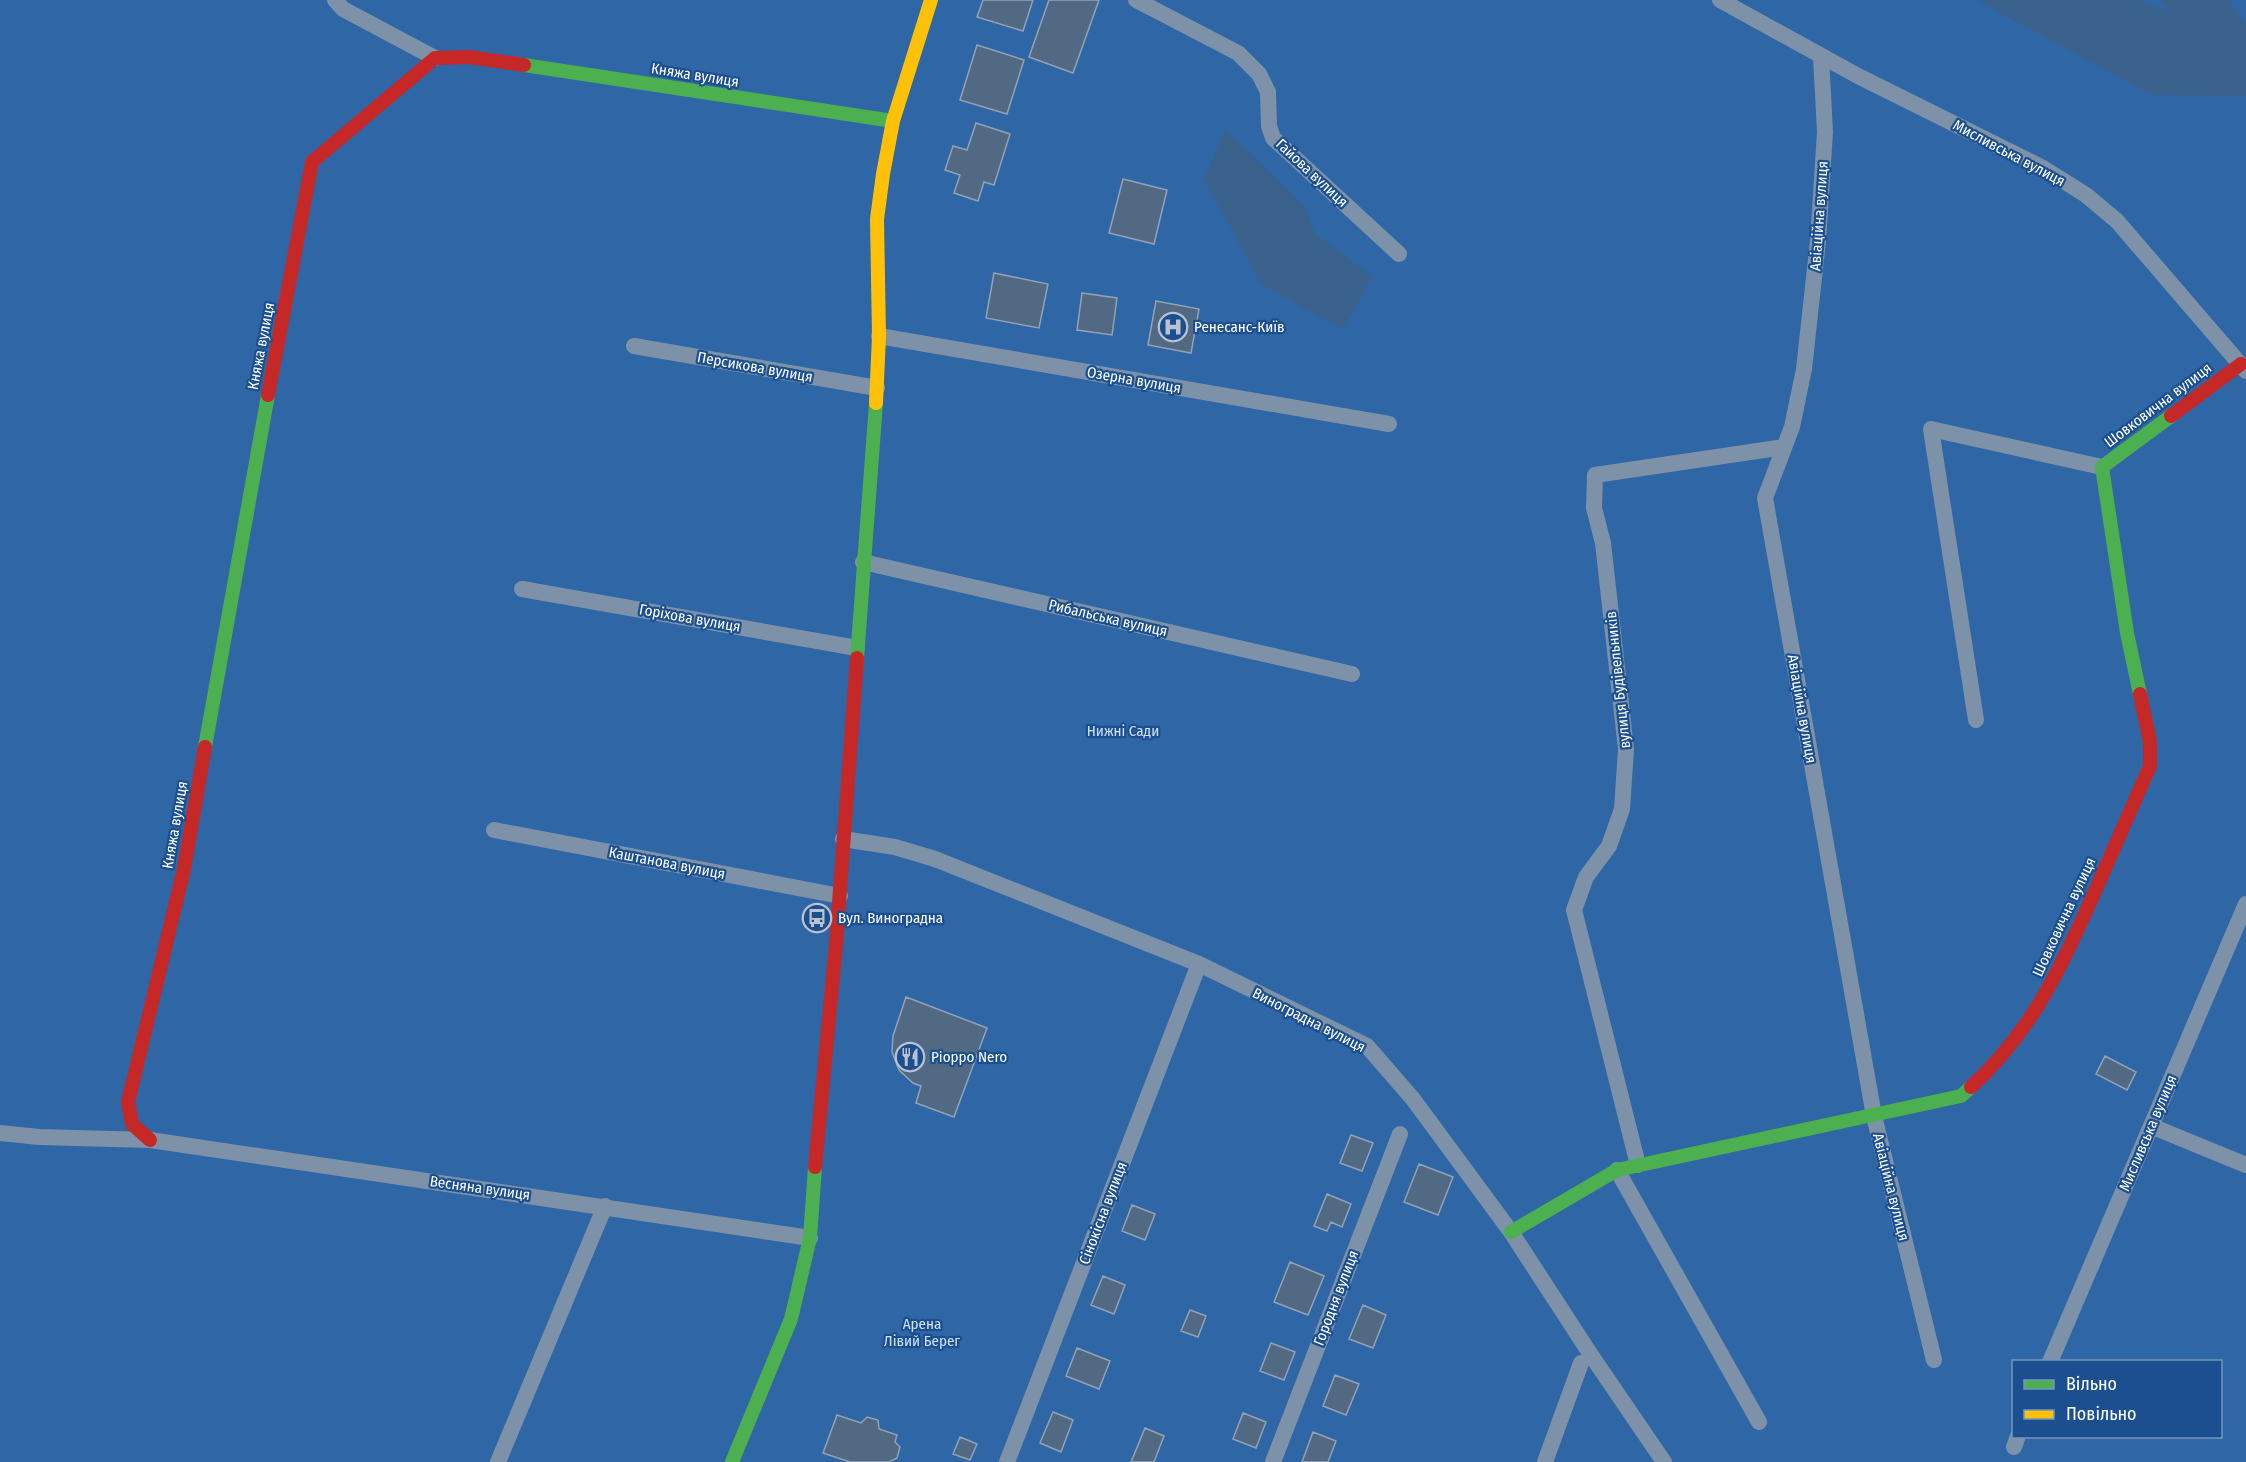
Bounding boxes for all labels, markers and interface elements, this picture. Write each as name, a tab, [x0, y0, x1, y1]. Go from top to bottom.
street label: Княжа вулиця	[650, 59, 740, 91]
street label: Мисливська вулиця	[1950, 116, 2068, 190]
street label: Гайова вулиця	[1272, 135, 1352, 211]
street label: Авіаційна вулиця	[1806, 160, 1832, 272]
street label: Княжа вулиця	[244, 301, 278, 391]
hospital icon: Ренесанс-Київ	[1157, 311, 1189, 343]
place label: Ренесанс-Київ	[1194, 318, 1285, 336]
street label: Персикова вулиця	[696, 348, 814, 386]
street label: Шовковична вулиця	[2101, 359, 2215, 451]
street label: Озерна вулиця	[1086, 363, 1182, 397]
street label: Рибальська вулиця	[1047, 596, 1169, 640]
street label: Горіхова вулиця	[638, 600, 742, 636]
street label: вулиця Будівельників	[1602, 610, 1634, 750]
street label: Авіаційна вулиця	[1784, 653, 1820, 765]
park label: Нижні Сади	[1087, 722, 1159, 740]
street label: Княжа вулиця	[158, 780, 192, 870]
street label: Каштанова вулиця	[607, 843, 727, 883]
street label: Шовковична вулиця	[2028, 855, 2100, 979]
bus stop icon: Вул. Виноградна	[801, 902, 833, 934]
place label: Вул. Виноградна	[838, 909, 943, 927]
street label: Виноградна вулиця	[1249, 984, 1369, 1056]
restaurant icon: Pioppo Nero	[894, 1041, 926, 1073]
place label: Pioppo Nero	[931, 1048, 1007, 1066]
street label: Мисливська вулиця	[2115, 1072, 2181, 1194]
street label: Авіаційна вулиця	[1869, 1131, 1913, 1243]
street label: Сінокісна вулиця	[1075, 1159, 1131, 1267]
street label: Весняна вулиця	[429, 1172, 531, 1204]
street label: Городня вулиця	[1310, 1248, 1362, 1348]
park label: Арена Лівий Берег	[884, 1315, 960, 1350]
legend	[2012, 1360, 2222, 1438]
text: Вільно	[2066, 1373, 2117, 1395]
text: Повільно	[2066, 1403, 2137, 1425]

